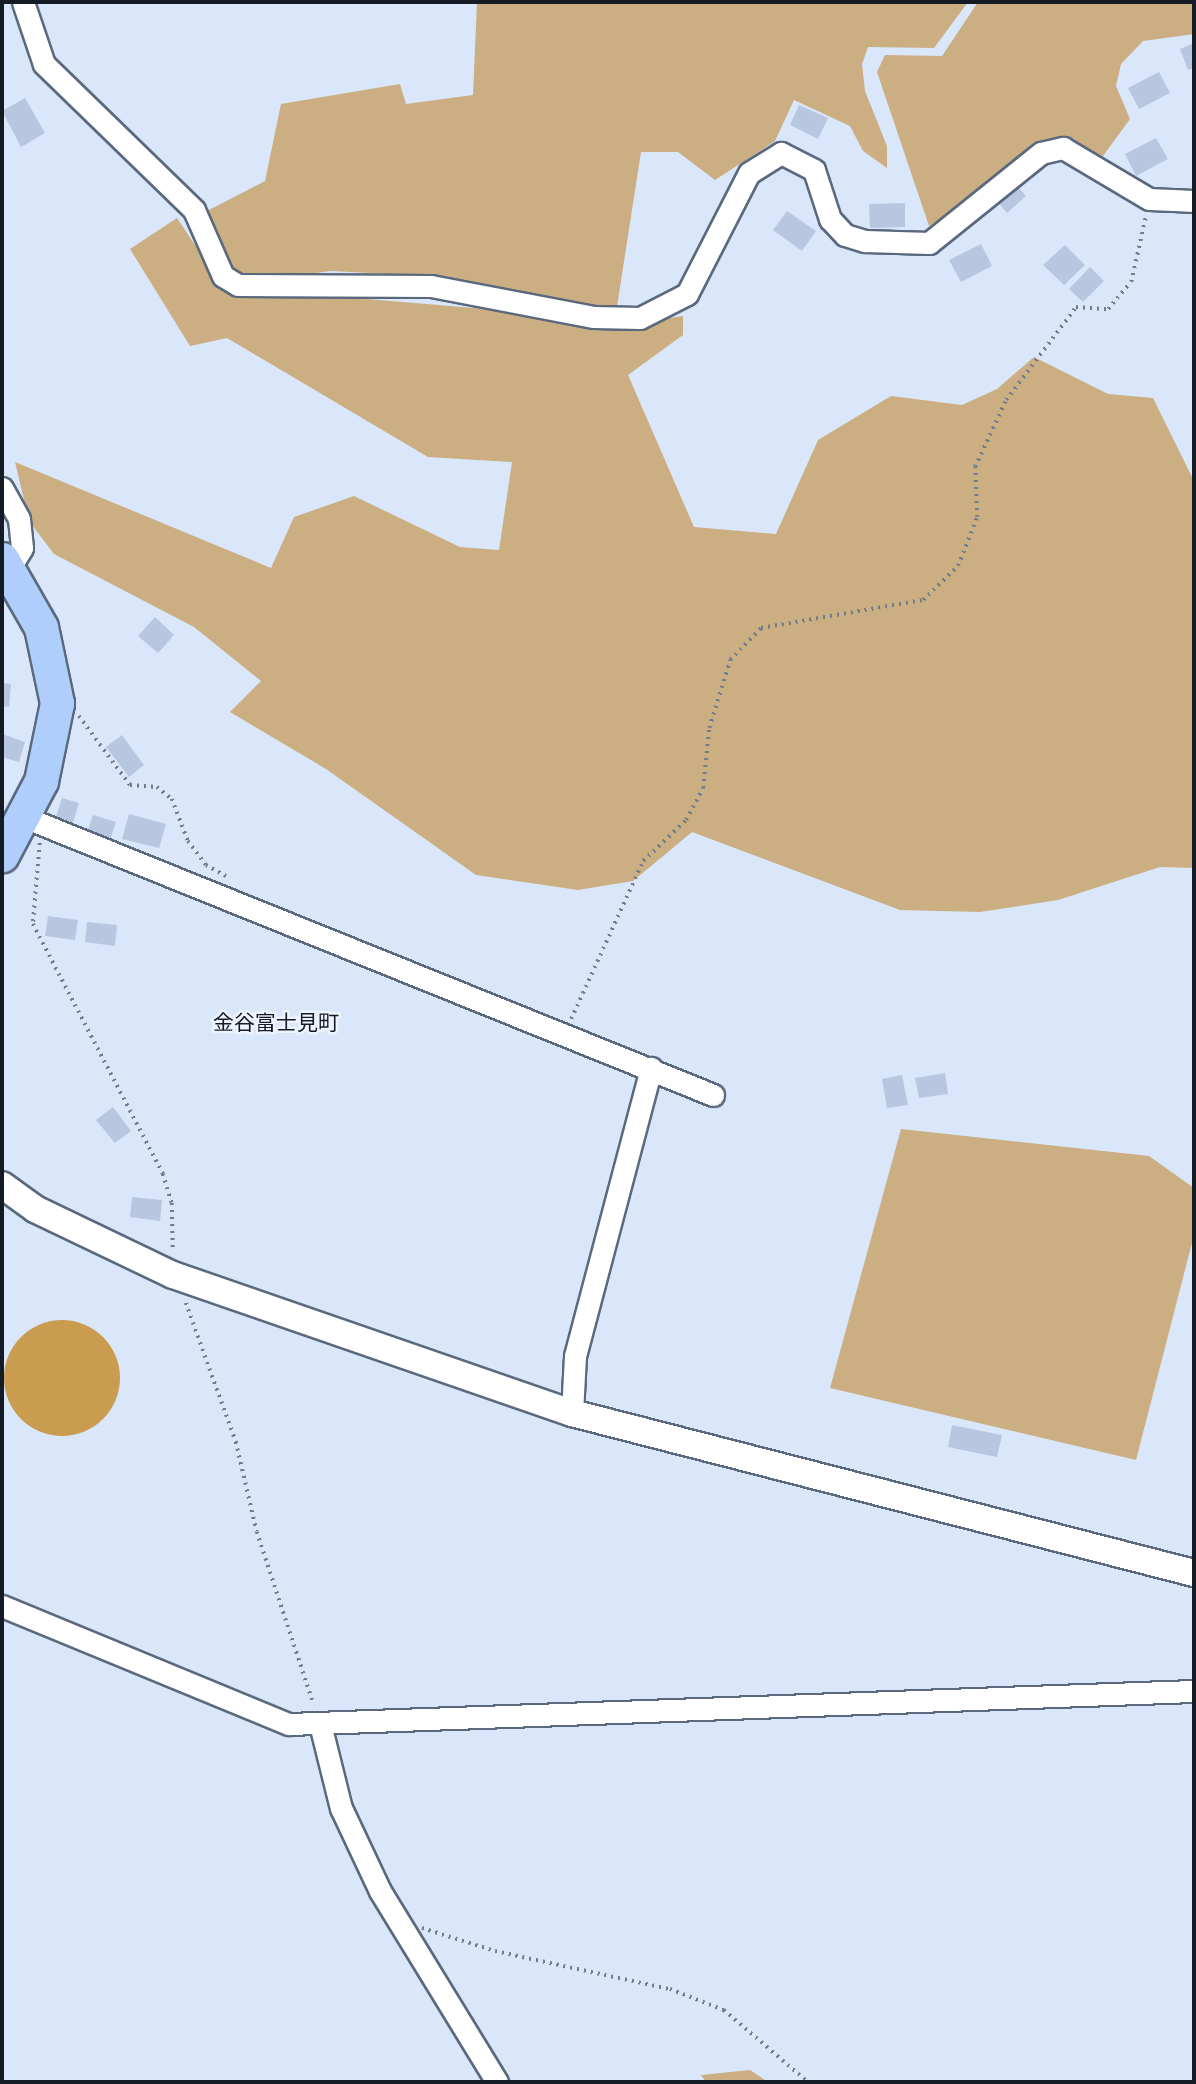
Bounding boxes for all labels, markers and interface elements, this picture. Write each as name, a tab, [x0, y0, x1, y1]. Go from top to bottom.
district label: 金谷富士見町	[213, 1010, 339, 1036]

